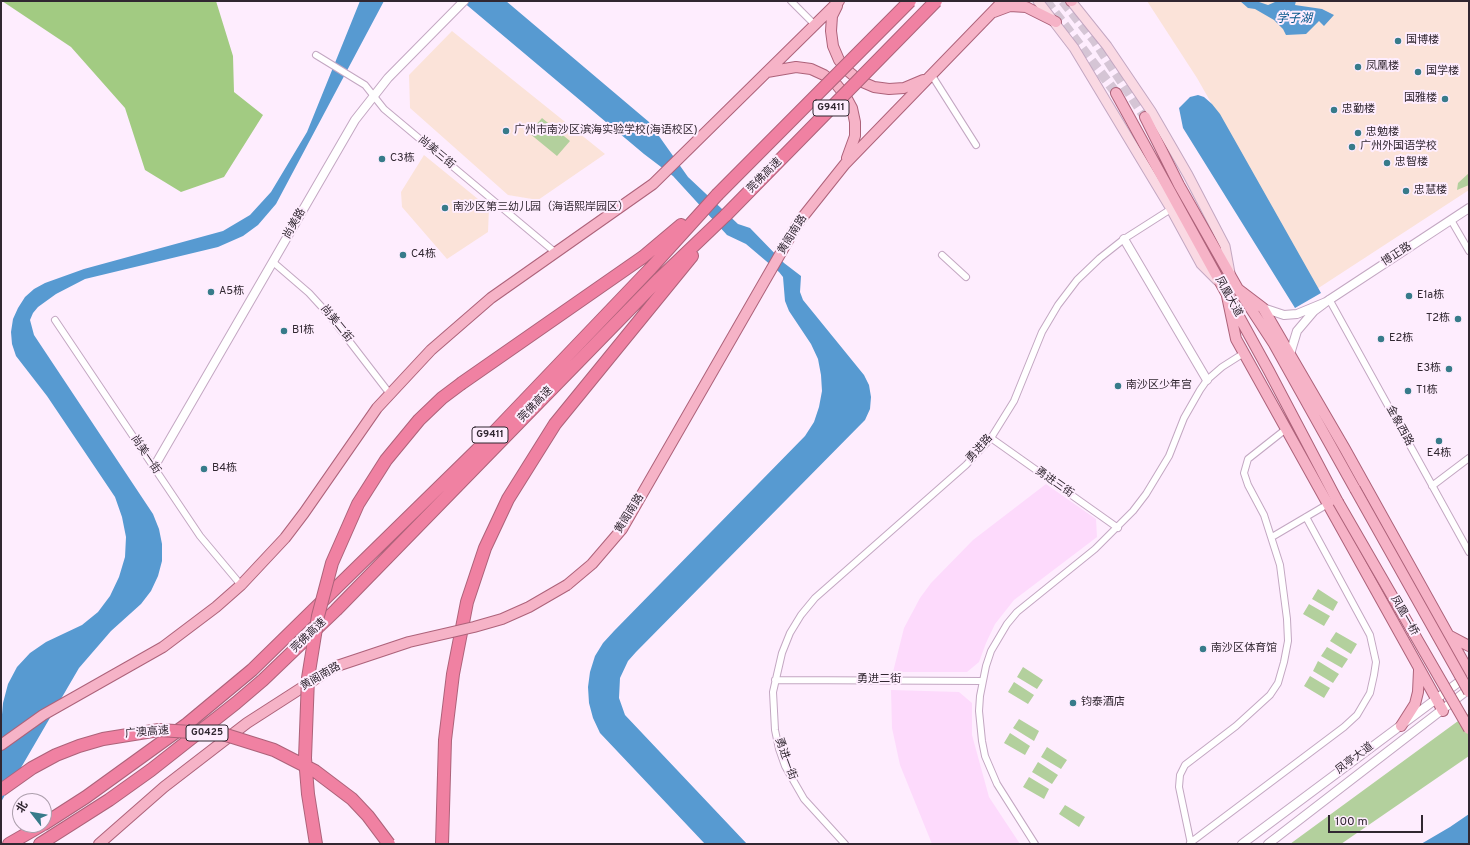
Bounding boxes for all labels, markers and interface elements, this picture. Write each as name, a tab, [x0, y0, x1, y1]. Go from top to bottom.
water label: 学子湖	[1276, 13, 1312, 27]
place label: 国博楼	[1406, 34, 1439, 48]
marker: 国博楼	[1393, 36, 1403, 46]
place label: 凤凰楼	[1366, 60, 1399, 74]
marker: 凤凰楼	[1353, 62, 1363, 72]
place label: 国学楼	[1426, 65, 1459, 79]
marker: 国学楼	[1413, 67, 1423, 77]
place label: 国雅楼	[1404, 92, 1437, 106]
marker: 国雅楼	[1440, 94, 1450, 104]
road number: G9411	[813, 100, 849, 116]
place label: 忠勤楼	[1342, 103, 1375, 117]
marker: 忠勤楼	[1329, 105, 1339, 115]
place label: 广州市南沙区滨海实验学校(海语校区)	[514, 124, 698, 138]
marker: 广州市南沙区滨海实验学校(海语校区)	[501, 126, 511, 136]
place label: 忠勉楼	[1366, 126, 1399, 140]
marker: 忠勉楼	[1353, 128, 1363, 138]
street label: 尚美三街	[415, 134, 457, 172]
place label: 广州外国语学校	[1360, 140, 1437, 154]
marker: 广州外国语学校	[1347, 142, 1357, 152]
place label: C3栋	[390, 152, 415, 166]
marker: C3栋	[377, 154, 387, 164]
street label: 莞佛高速	[745, 156, 785, 196]
place label: 忠智楼	[1395, 156, 1428, 170]
marker: 忠智楼	[1382, 158, 1392, 168]
place label: 忠慧楼	[1414, 184, 1447, 198]
marker: 忠慧楼	[1401, 186, 1411, 196]
place label: 南沙区第三幼儿园（海语熙岸园区）	[453, 201, 629, 215]
marker: 南沙区第三幼儿园（海语熙岸园区）	[440, 203, 450, 213]
street label: 尚美路	[281, 206, 309, 242]
street label: 黄阁南路	[776, 213, 810, 257]
street label: 博正路	[1380, 240, 1414, 270]
place label: C4栋	[411, 248, 436, 262]
marker: C4栋	[398, 250, 408, 260]
street label: 凤凰大道	[1212, 275, 1244, 319]
place label: A5栋	[219, 285, 244, 299]
marker: A5栋	[206, 287, 216, 297]
place label: E1a栋	[1417, 289, 1444, 303]
marker: E1a栋	[1404, 291, 1414, 301]
street label: 尚美二街	[317, 303, 355, 345]
place label: T2栋	[1426, 312, 1450, 326]
marker: T2栋	[1453, 314, 1463, 324]
place label: B1栋	[292, 324, 314, 338]
marker: B1栋	[279, 326, 289, 336]
place label: E2栋	[1389, 332, 1413, 346]
marker: E2栋	[1376, 334, 1386, 344]
place label: E3栋	[1417, 362, 1441, 376]
marker: E3栋	[1444, 364, 1454, 374]
place label: 南沙区少年宫	[1126, 379, 1192, 393]
marker: 南沙区少年宫	[1113, 381, 1123, 391]
place label: T1栋	[1416, 384, 1438, 398]
street label: 莞佛高速	[516, 385, 556, 425]
marker: T1栋	[1403, 386, 1413, 396]
street label: 金象西路	[1383, 404, 1415, 448]
road number: G9411	[472, 427, 508, 443]
street label: 勇进路	[964, 432, 996, 466]
street label: 尚美一街	[127, 433, 163, 477]
marker: E4栋	[1434, 436, 1444, 446]
place label: E4栋	[1427, 447, 1451, 461]
place label: B4栋	[212, 462, 237, 476]
marker: B4栋	[199, 464, 209, 474]
street label: 勇进三街	[1032, 465, 1076, 501]
street label: 黄阁南路	[613, 492, 647, 536]
street label: 凤凰一桥	[1387, 594, 1421, 638]
street label: 莞佛高速	[289, 616, 329, 656]
place label: 南沙区体育馆	[1211, 642, 1277, 656]
marker: 南沙区体育馆	[1198, 644, 1208, 654]
street label: 黄阁南路	[299, 660, 343, 694]
street label: 勇进二街	[857, 673, 901, 687]
place label: 钧泰酒店	[1081, 696, 1125, 710]
marker: 钧泰酒店	[1068, 698, 1078, 708]
street label: 广澳高速	[125, 725, 169, 741]
road number: G0425	[186, 725, 228, 741]
street label: 勇进一街	[771, 736, 799, 782]
street label: 凤亭大道	[1333, 740, 1377, 778]
north arrow	[12, 793, 52, 833]
text: 北	[14, 799, 31, 816]
scale bar	[1330, 807, 1425, 833]
text: 100 m	[1335, 814, 1368, 830]

